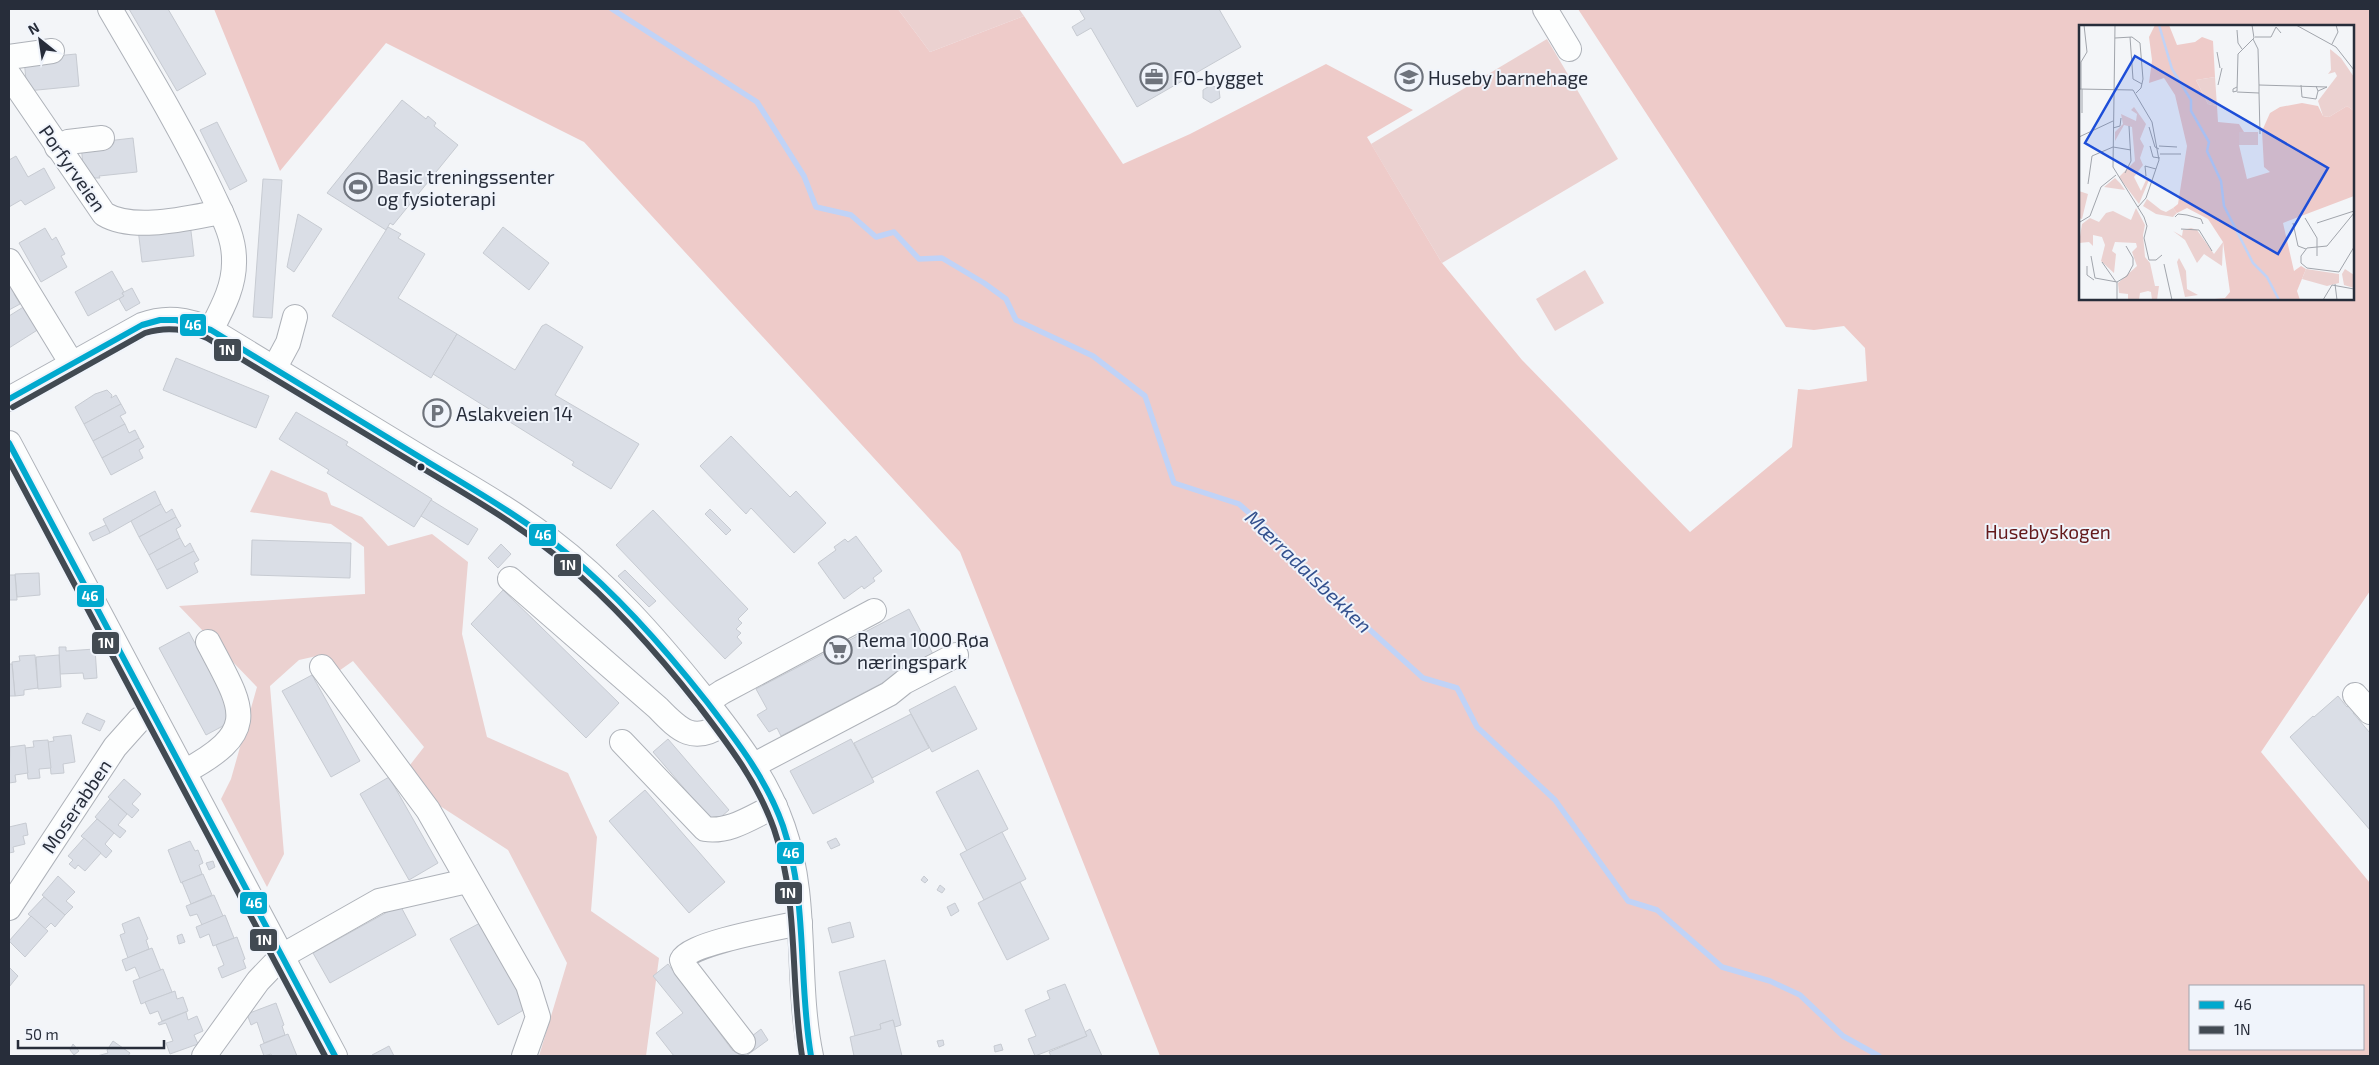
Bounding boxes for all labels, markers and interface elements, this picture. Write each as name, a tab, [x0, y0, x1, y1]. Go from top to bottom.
north arrow	[15, 15, 65, 65]
text: N	[25, 18, 42, 38]
inset map	[2079, 25, 2354, 300]
office icon: FO-bygget	[1139, 62, 1169, 92]
school or university icon: Huseby barnehage	[1394, 62, 1424, 92]
place label: FO-bygget	[1173, 66, 1264, 89]
place label: Huseby barnehage	[1428, 66, 1588, 89]
street label: Porfyrveien	[35, 120, 111, 216]
place label: Basic treningssenter og fysioterapi	[377, 165, 555, 210]
sports icon: Basic treningssenter og fysioterapi	[343, 172, 373, 202]
line badge: 46	[179, 313, 207, 337]
text: 46	[184, 316, 202, 333]
line badge: 1N	[213, 338, 242, 362]
text: 1N	[219, 341, 235, 358]
parking icon: Aslakveien 14	[422, 398, 452, 428]
place label: Aslakveien 14	[456, 402, 573, 425]
unlabelled marker	[416, 462, 426, 472]
water label: Mærradalsbekken	[1241, 505, 1377, 637]
park label: Husebyskogen	[1985, 520, 2111, 543]
line badge: 46	[528, 523, 557, 547]
text: 46	[534, 526, 552, 543]
line badge: 1N	[553, 553, 582, 577]
text: 1N	[560, 556, 576, 573]
line badge: 46	[76, 584, 105, 608]
text: 46	[81, 587, 99, 604]
place label: Rema 1000 Røa næringspark	[857, 628, 989, 673]
line badge: 1N	[91, 631, 120, 655]
text: 1N	[98, 634, 114, 651]
supermarket icon: Rema 1000 Røa næringspark	[823, 635, 853, 665]
street label: Moserabben	[36, 755, 116, 857]
line badge: 46	[776, 841, 805, 865]
text: 46	[782, 844, 800, 861]
line badge: 1N	[774, 881, 803, 905]
text: 1N	[780, 884, 796, 901]
line badge: 46	[239, 891, 268, 915]
text: 46	[245, 894, 263, 911]
line badge: 1N	[249, 928, 278, 952]
text: 1N	[256, 931, 272, 948]
legend	[2189, 985, 2364, 1050]
text: 46	[2234, 995, 2252, 1013]
scale bar	[18, 1018, 164, 1050]
text: 1N	[2234, 1020, 2251, 1038]
text: 50 m	[25, 1025, 59, 1043]

